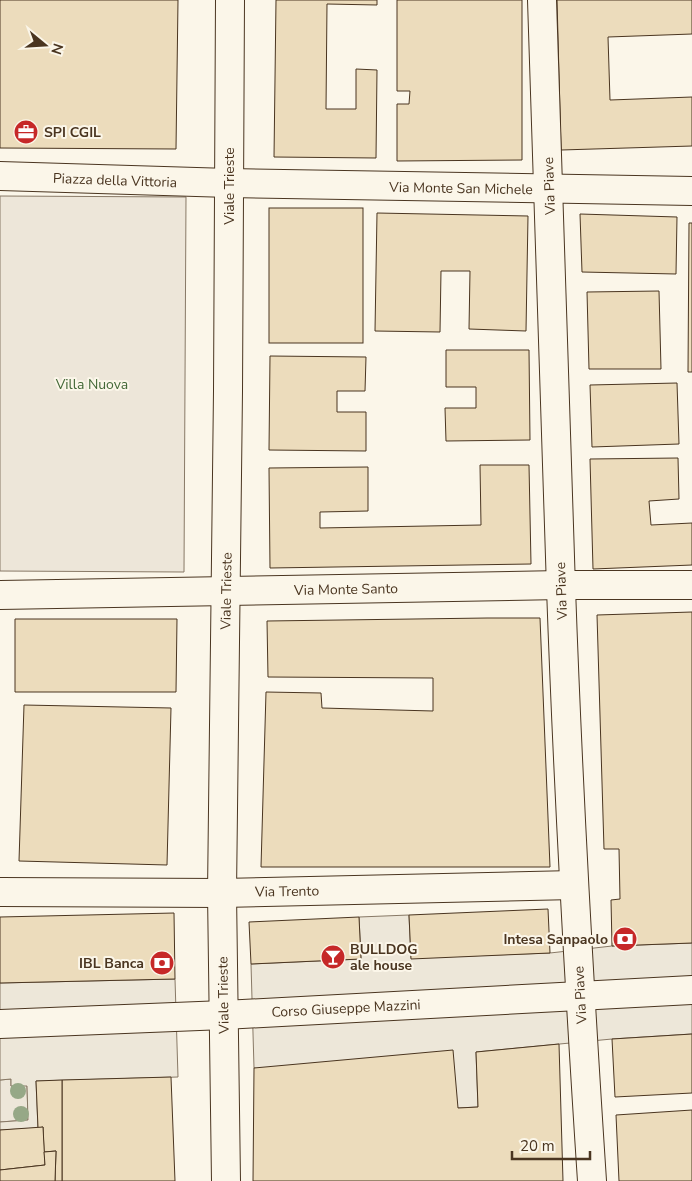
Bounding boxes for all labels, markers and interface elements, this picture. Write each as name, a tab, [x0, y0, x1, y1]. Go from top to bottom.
north arrow	[20, 20, 70, 70]
text: N	[46, 41, 68, 57]
office icon: SPI CGIL	[13, 119, 39, 145]
place label: SPI CGIL	[44, 123, 101, 142]
street label: Viale Trieste	[220, 147, 239, 226]
street label: Via Piave	[539, 157, 560, 216]
street label: Piazza della Vittoria	[53, 169, 177, 192]
street label: Via Monte San Michele	[388, 178, 533, 199]
park label: Villa Nuova	[55, 375, 128, 394]
street label: Viale Trieste	[216, 552, 237, 631]
street label: Via Piave	[551, 562, 572, 621]
street label: Via Monte Santo	[293, 579, 398, 600]
street label: Via Trento	[254, 881, 319, 902]
bank icon: Intesa Sanpaolo	[612, 926, 638, 952]
place label: Intesa Sanpaolo	[503, 930, 608, 949]
place label: BULLDOG ale house	[350, 940, 418, 975]
bar icon: BULLDOG ale house	[320, 944, 346, 970]
bank icon: IBL Banca	[149, 950, 175, 976]
place label: IBL Banca	[79, 954, 144, 973]
street label: Viale Trieste	[213, 956, 234, 1035]
street label: Via Piave	[569, 966, 592, 1025]
street label: Corso Giuseppe Mazzini	[271, 995, 421, 1022]
scale bar	[512, 1128, 590, 1160]
text: 20 m	[520, 1136, 555, 1156]

